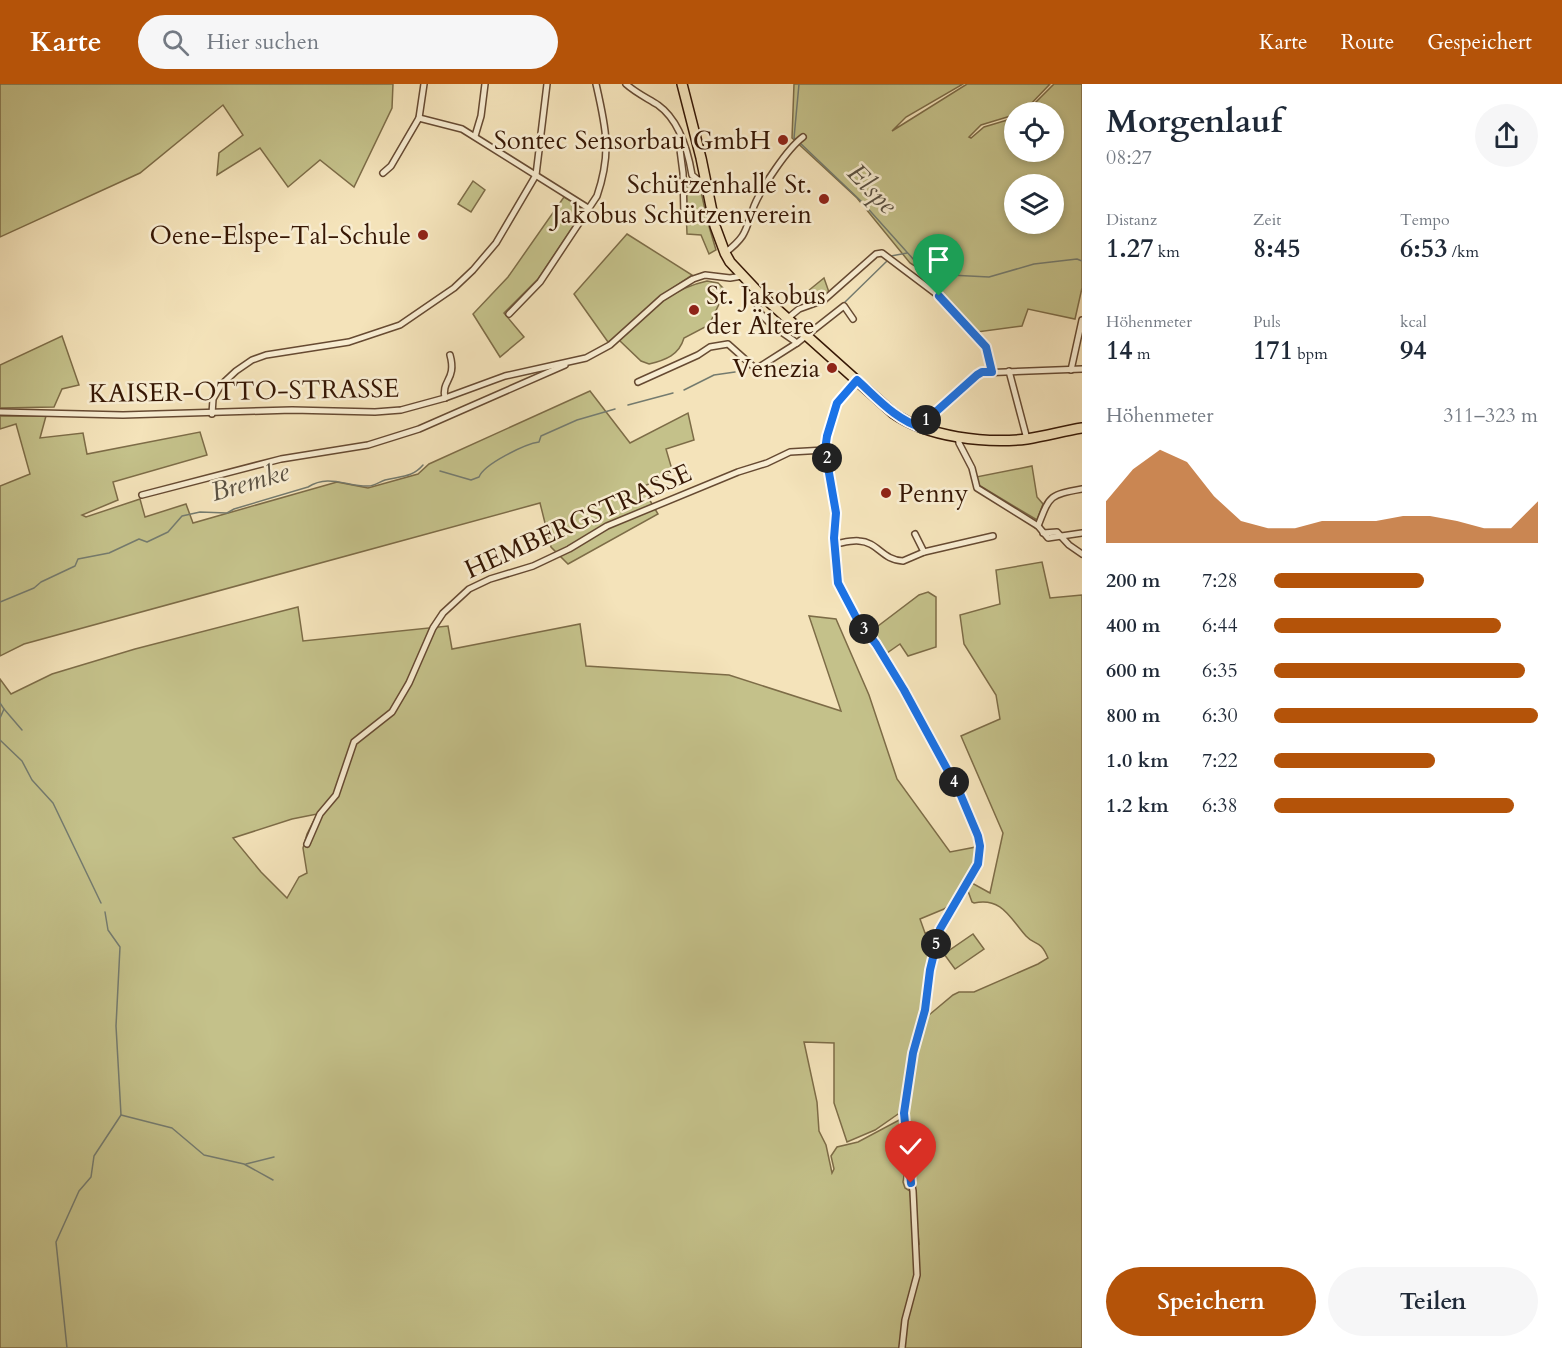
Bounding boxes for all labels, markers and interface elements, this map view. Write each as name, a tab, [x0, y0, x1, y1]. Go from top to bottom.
search box	[138, 15, 558, 69]
text: Karte	[30, 23, 102, 61]
icon: search	[159, 26, 192, 59]
text: Hier suchen	[207, 27, 319, 57]
text: Karte	[1259, 28, 1308, 57]
text: Route	[1341, 28, 1394, 57]
text: Gespeichert	[1427, 28, 1532, 57]
text: Morgenlauf	[1106, 99, 1282, 144]
map controls	[1004, 102, 1064, 234]
button: locate	[1004, 102, 1064, 162]
button: share	[1475, 104, 1538, 167]
place label: Sontec Sensorbau GmbH	[494, 123, 771, 158]
marker: Sontec Sensorbau GmbH	[776, 133, 790, 147]
text: 08:27	[1106, 144, 1152, 171]
water label: Elspe	[839, 155, 906, 223]
place label: Schützenhalle St. Jakobus Schützenverein	[548, 167, 812, 232]
button: layers	[1004, 174, 1064, 234]
marker: Schützenhalle St. Jakobus Schützenverein	[817, 192, 831, 206]
text: Distanz	[1106, 209, 1157, 231]
text: Zeit	[1253, 209, 1281, 231]
text: Tempo	[1400, 209, 1450, 231]
place label: Oene-Elspe-Tal-Schule	[150, 218, 411, 253]
marker: Oene-Elspe-Tal-Schule	[416, 228, 430, 242]
text: 1.27	[1106, 231, 1154, 266]
text: 8:45	[1253, 231, 1301, 266]
text: 6:53	[1400, 231, 1448, 266]
pin	[913, 234, 964, 296]
text: km	[1154, 241, 1180, 263]
text: /km	[1448, 241, 1479, 263]
icon: arrive	[922, 243, 955, 276]
place label: St. Jakobus der Ältere	[706, 278, 826, 343]
marker: St. Jakobus der Ältere	[687, 303, 701, 317]
text: Höhenmeter	[1106, 311, 1192, 333]
text: Puls	[1253, 311, 1281, 333]
text: kcal	[1400, 311, 1427, 333]
text: 14	[1106, 333, 1133, 368]
text: 171	[1253, 333, 1293, 368]
text: 94	[1400, 333, 1427, 368]
text: m	[1133, 343, 1150, 365]
text: bpm	[1293, 343, 1328, 365]
place label: Venezia	[732, 351, 820, 386]
marker: Venezia	[825, 361, 839, 375]
street label: KAISER-OTTO-STRASSE	[88, 371, 400, 411]
text: Höhenmeter	[1106, 402, 1214, 429]
text: 311–323 m	[1443, 402, 1538, 429]
pin: 1	[911, 405, 941, 435]
text: 1	[922, 409, 930, 431]
pin: 2	[812, 443, 842, 473]
text: 2	[823, 447, 831, 469]
water label: Bremke	[206, 453, 294, 511]
street label: HEMBERGSTRASSE	[459, 455, 697, 587]
place label: Penny	[898, 476, 969, 511]
marker: Penny	[879, 486, 893, 500]
text: 200 m	[1106, 567, 1161, 594]
text: 7:28	[1202, 567, 1238, 594]
text: 400 m	[1106, 612, 1161, 639]
text: 6:44	[1202, 612, 1238, 639]
pin: 3	[849, 614, 879, 644]
text: 3	[860, 618, 868, 640]
text: 600 m	[1106, 657, 1161, 684]
text: 6:35	[1202, 657, 1238, 684]
text: 800 m	[1106, 702, 1161, 729]
text: 6:30	[1202, 702, 1238, 729]
text: 1.0 km	[1106, 747, 1169, 774]
text: 7:22	[1202, 747, 1238, 774]
pin: 4	[939, 767, 969, 797]
text: 4	[950, 771, 958, 793]
text: 1.2 km	[1106, 792, 1169, 819]
text: 6:38	[1202, 792, 1238, 819]
pin: 5	[921, 929, 951, 959]
text: 5	[932, 933, 940, 955]
pin	[885, 1121, 936, 1183]
icon: check	[894, 1130, 927, 1163]
button: Speichern	[1106, 1267, 1316, 1336]
button: Teilen	[1328, 1267, 1538, 1336]

